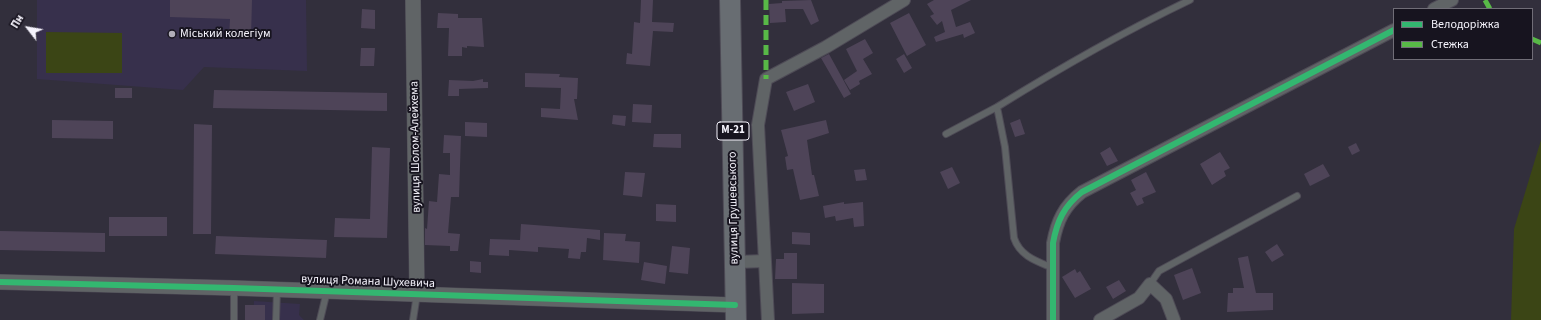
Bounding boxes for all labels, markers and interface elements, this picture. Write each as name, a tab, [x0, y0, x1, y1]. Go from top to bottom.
north arrow	[8, 8, 48, 48]
legend	[1393, 8, 1533, 60]
text: Пн	[7, 12, 27, 31]
text: Велодоріжка	[1431, 16, 1500, 33]
place label: Міський колегіум	[180, 27, 271, 41]
marker: Міський колегіум	[167, 29, 177, 39]
text: Стежка	[1431, 36, 1469, 53]
street label: вулиця Шолом-Алейхема	[408, 81, 424, 213]
road number: М-21	[717, 122, 749, 140]
street label: вулиця Грушевського	[726, 151, 742, 265]
street label: вулиця Романа Шухевича	[301, 272, 435, 292]

